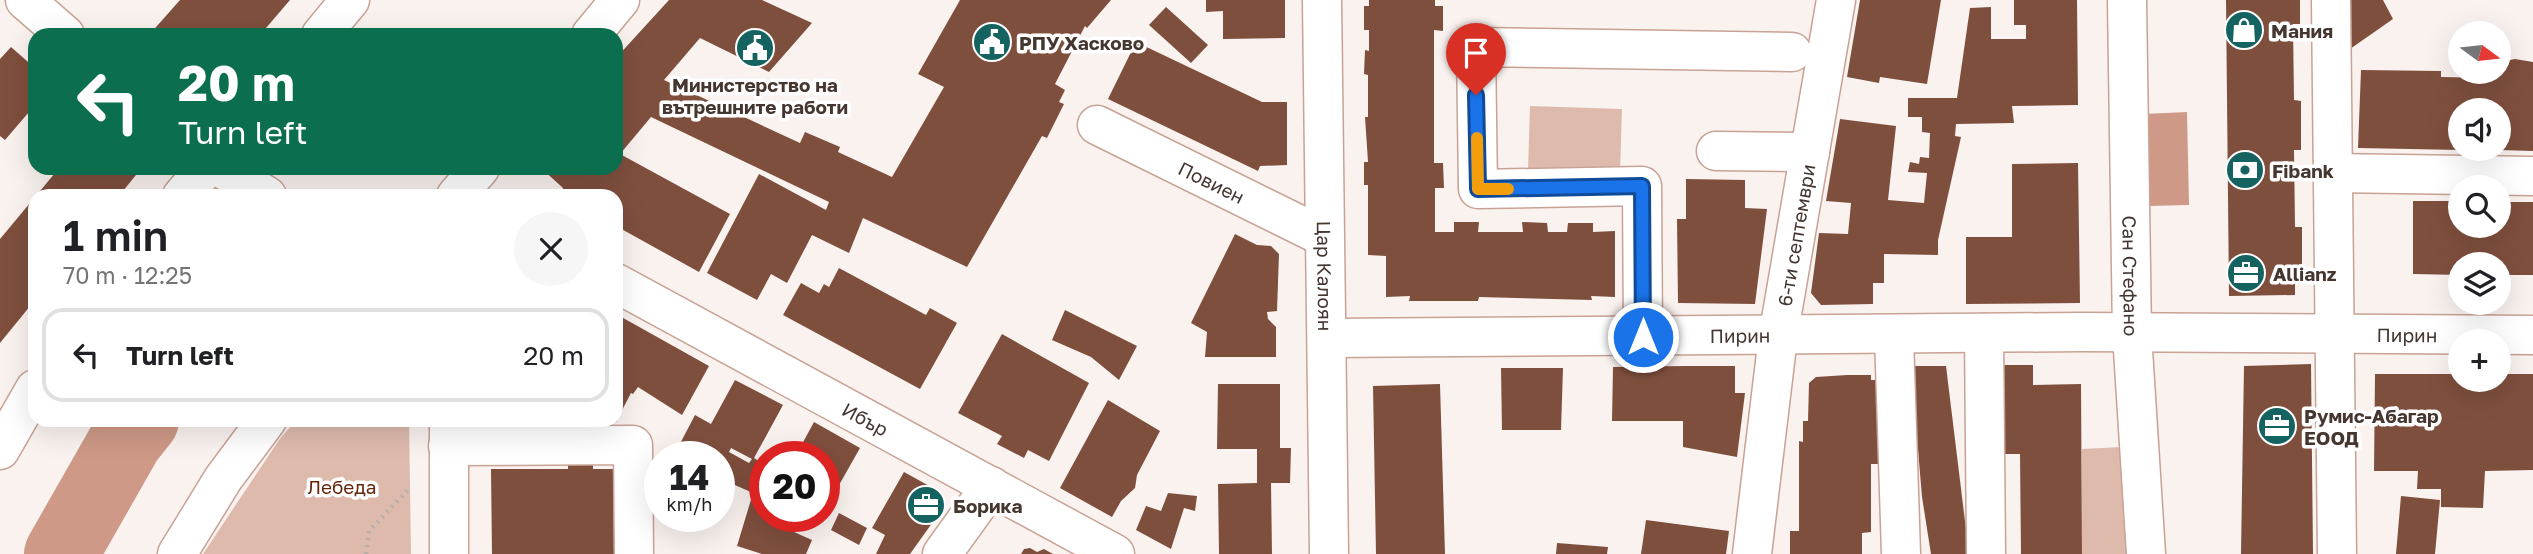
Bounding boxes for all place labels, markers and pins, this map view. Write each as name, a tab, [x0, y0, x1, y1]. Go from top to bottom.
shop icon: Мания	[2223, 9, 2265, 51]
place label: Мания	[2271, 19, 2333, 42]
public building icon: РПУ Хасково	[971, 21, 1013, 63]
pin	[1446, 23, 1506, 95]
public building icon: Министерство на вътрешните работи	[734, 27, 776, 69]
place label: РПУ Хасково	[1019, 31, 1144, 54]
place label: Министерство на вътрешните работи	[662, 73, 848, 118]
bank icon: Fibank	[2224, 149, 2266, 191]
place label: Fibank	[2272, 159, 2334, 182]
office icon: Allianz	[2225, 252, 2267, 294]
place label: Allianz	[2273, 262, 2337, 285]
place label: Румис-Абагар ЕООД	[2304, 404, 2439, 449]
office icon: Румис-Абагар ЕООД	[2256, 405, 2298, 447]
office icon: Борика	[905, 484, 947, 526]
place label: Борика	[953, 494, 1022, 517]

